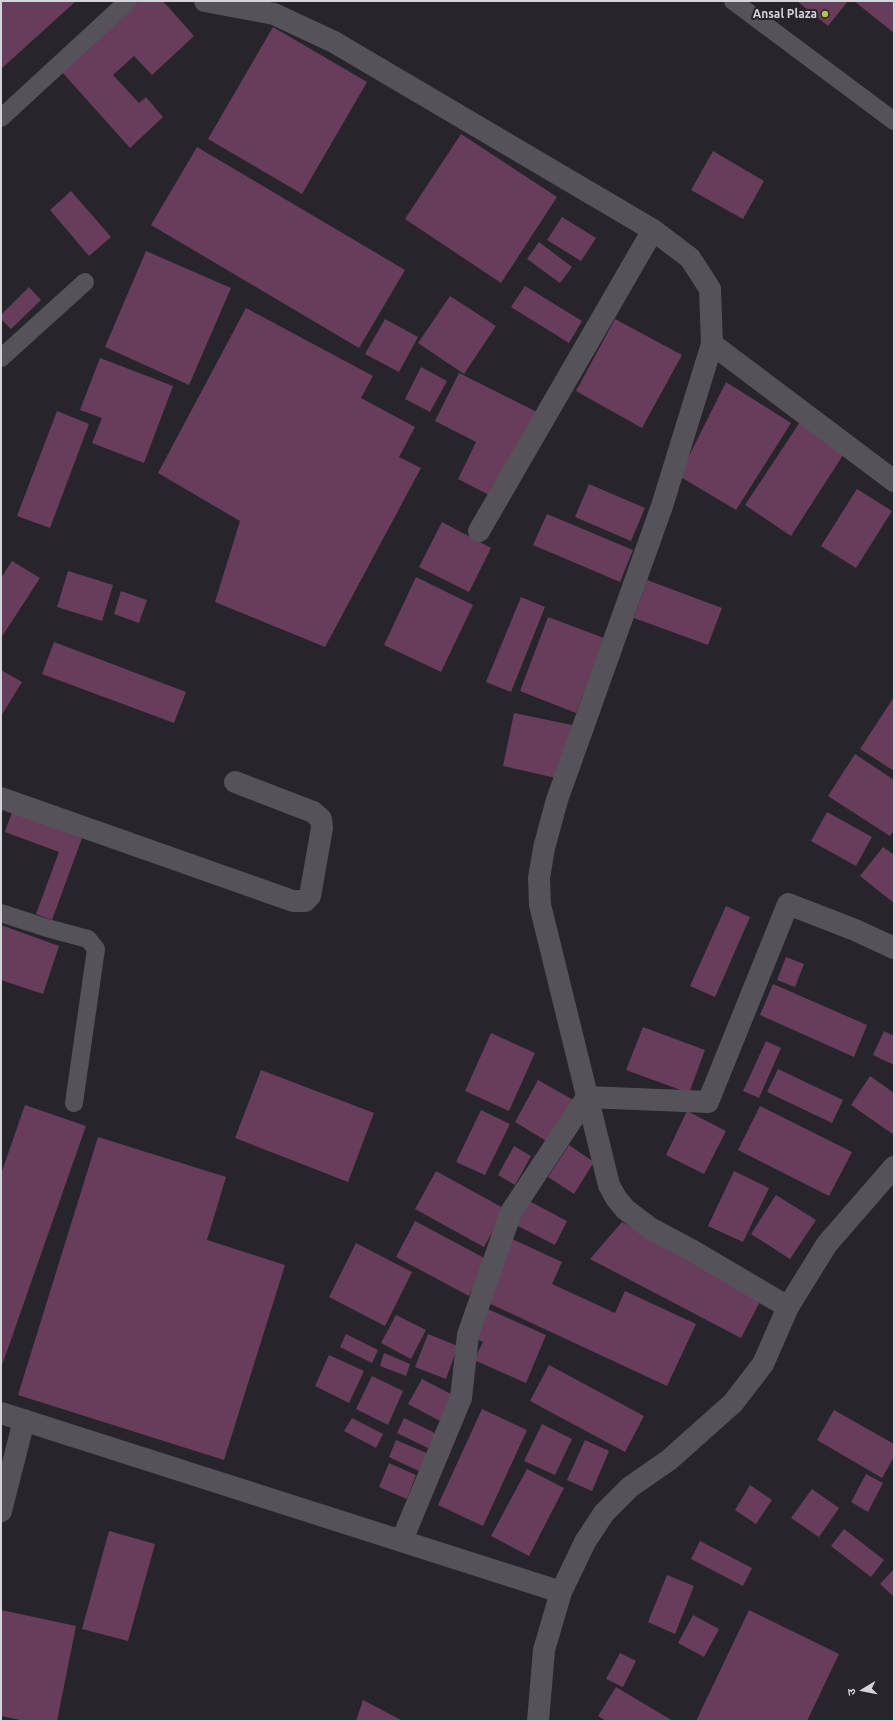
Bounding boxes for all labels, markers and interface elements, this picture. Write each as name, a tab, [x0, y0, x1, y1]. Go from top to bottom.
place label: Ansal Plaza	[753, 7, 817, 21]
marker: Ansal Plaza	[820, 9, 830, 19]
north arrow	[843, 1670, 883, 1710]
text: उ	[845, 1688, 858, 1696]

